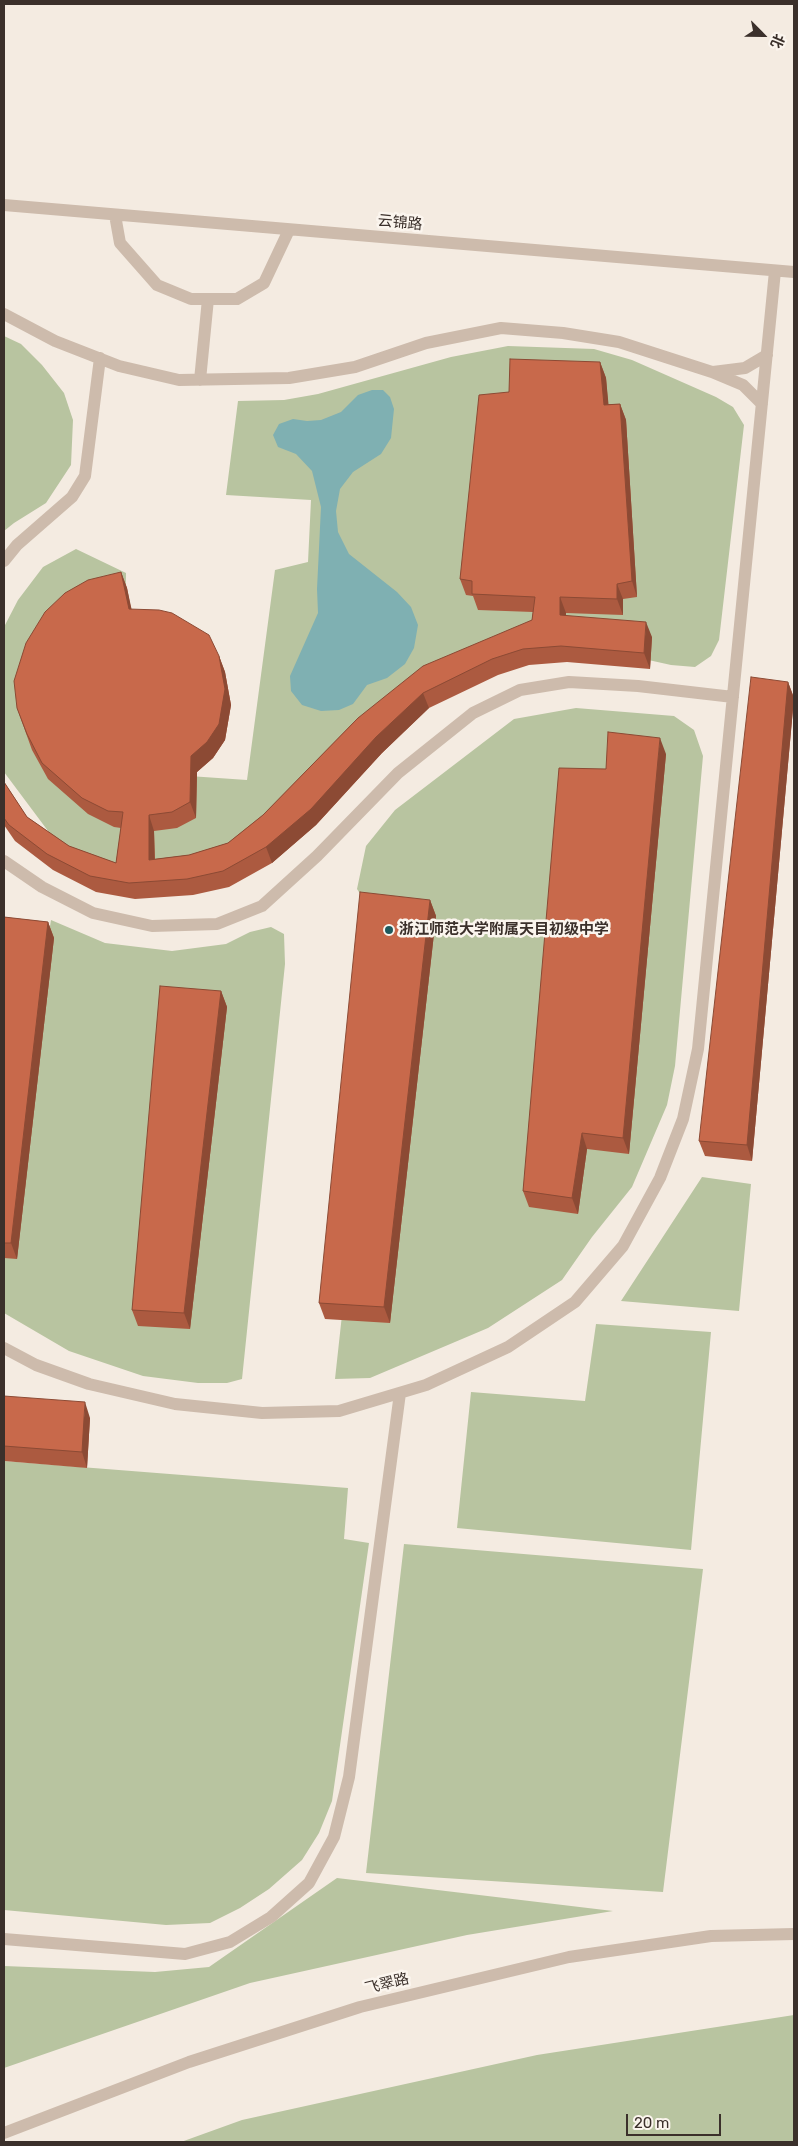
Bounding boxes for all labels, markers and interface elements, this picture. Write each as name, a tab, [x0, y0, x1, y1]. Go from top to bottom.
north arrow	[738, 10, 788, 60]
text: 北	[767, 31, 788, 51]
street label: 云锦路	[377, 212, 423, 234]
place label: 浙江师范大学附属天目初级中学	[399, 921, 609, 939]
marker: 浙江师范大学附属天目初级中学	[383, 924, 395, 936]
street label: 飞翠路	[363, 1970, 411, 1998]
scale bar	[628, 2104, 723, 2136]
text: 20 m	[634, 2114, 669, 2132]

